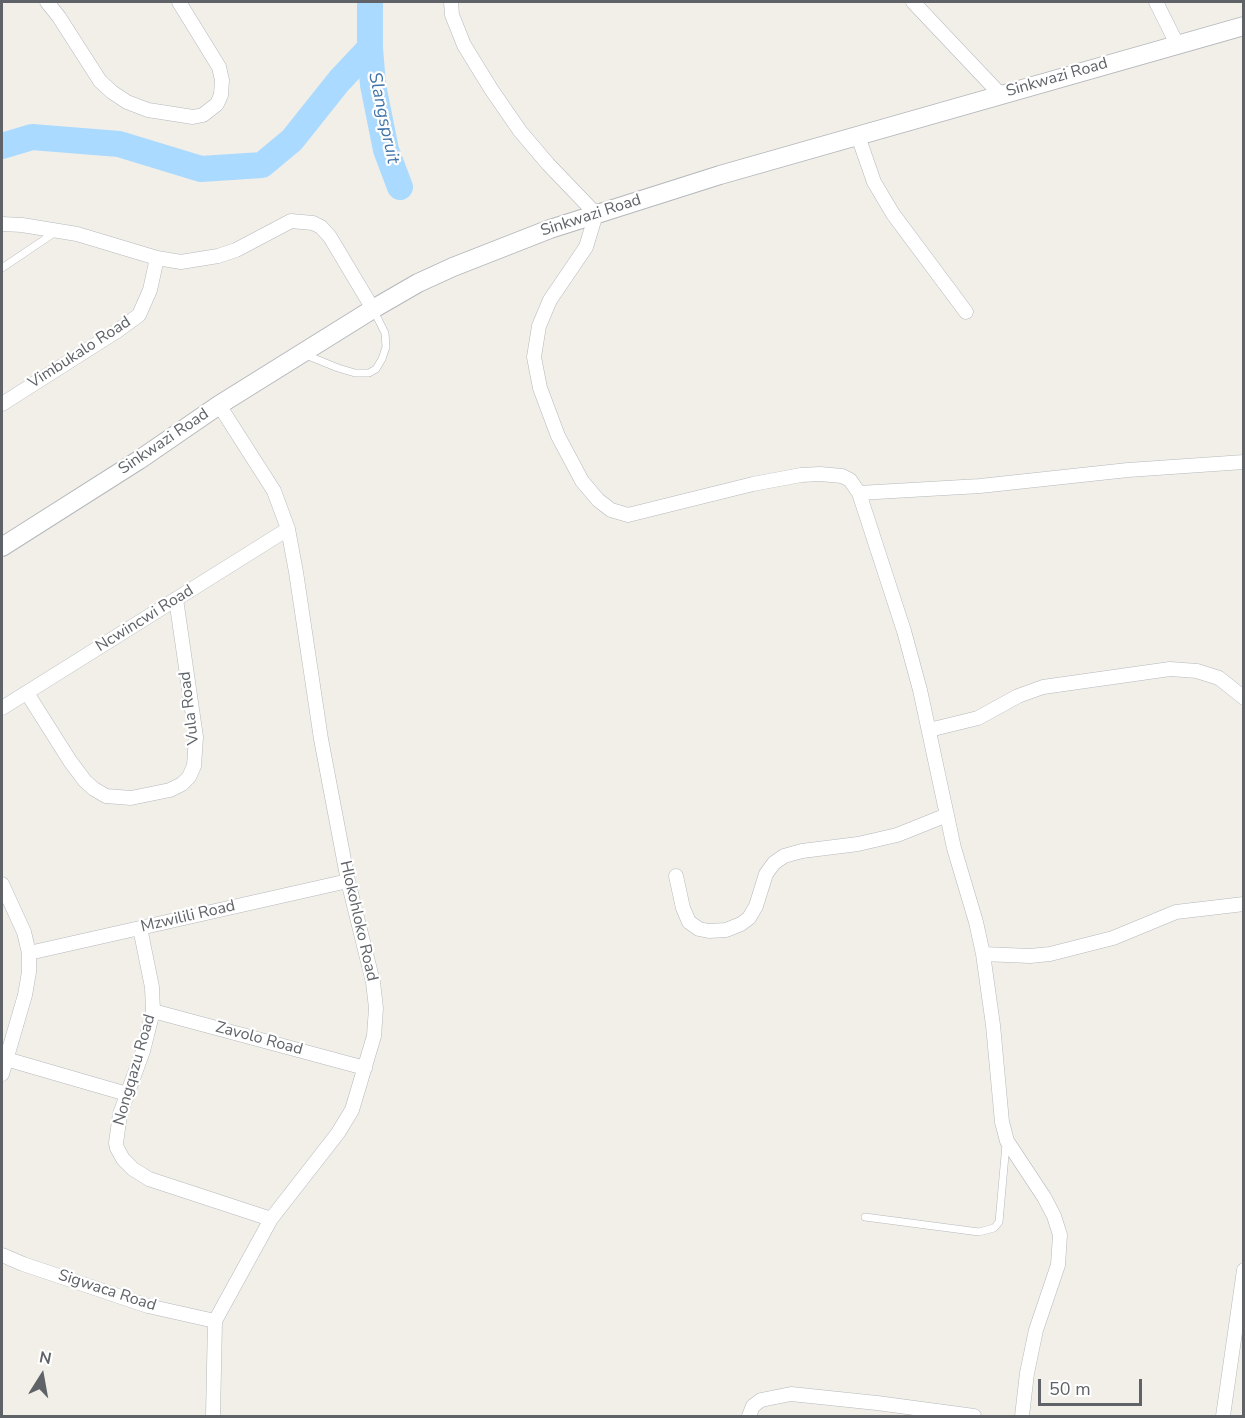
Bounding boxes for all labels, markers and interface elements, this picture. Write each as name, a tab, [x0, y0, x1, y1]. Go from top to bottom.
street label: Sinkwazi Road	[1004, 54, 1110, 102]
water label: Slangspruit	[363, 70, 403, 166]
street label: Sinkwazi Road	[538, 191, 644, 241]
street label: Vimbukalo Road	[25, 313, 135, 393]
street label: Sinkwazi Road	[115, 405, 213, 479]
street label: Ncwincwi Road	[93, 581, 197, 657]
street label: Vula Road	[176, 670, 204, 746]
street label: Hlokohloko Road	[335, 859, 381, 983]
street label: Mzwilili Road	[139, 897, 237, 937]
street label: Nongqazu Road	[110, 1012, 160, 1128]
street label: Zavolo Road	[213, 1018, 305, 1060]
street label: Sigwaca Road	[56, 1266, 158, 1316]
north arrow	[12, 1346, 72, 1406]
text: N	[37, 1346, 53, 1370]
scale bar	[1041, 1367, 1144, 1405]
text: 50 m	[1049, 1377, 1091, 1401]

